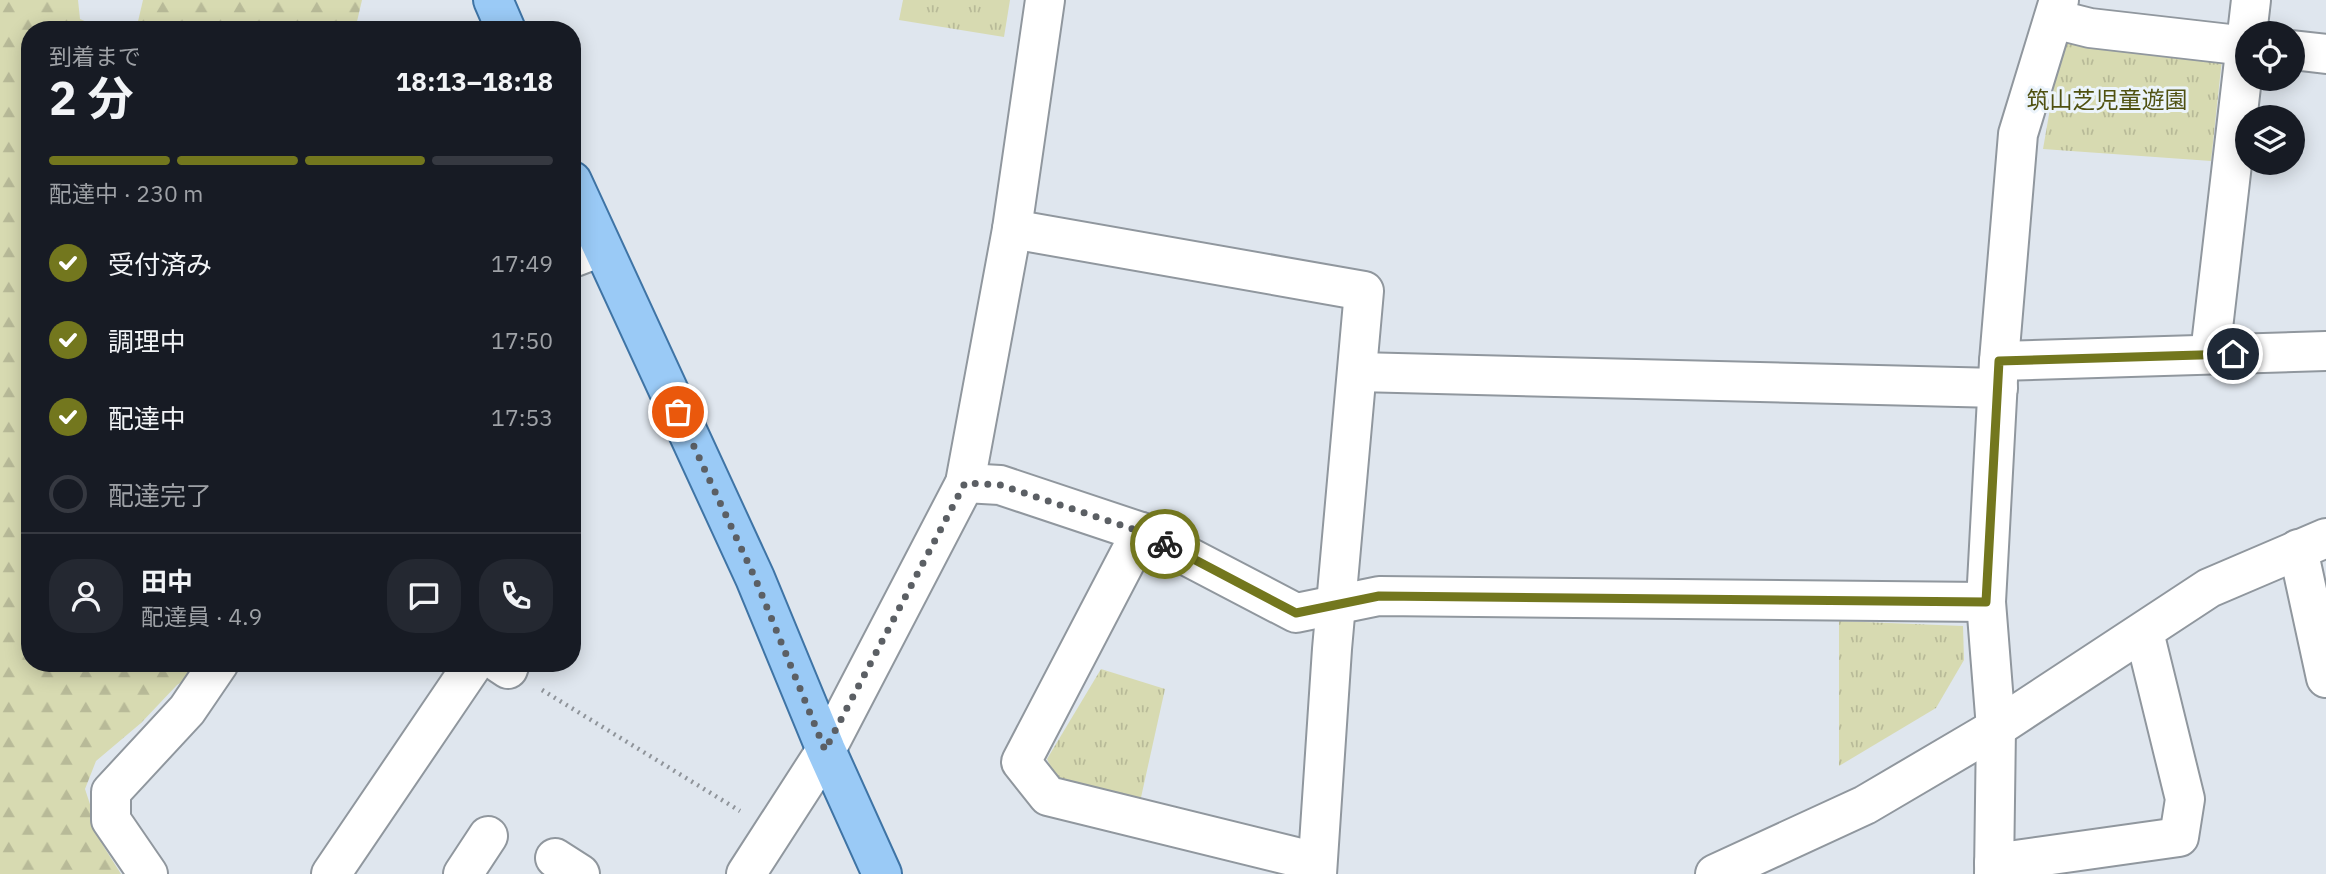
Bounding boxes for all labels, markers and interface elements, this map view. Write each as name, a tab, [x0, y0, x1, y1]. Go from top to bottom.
map controls	[2235, 21, 2305, 175]
button: locate	[2235, 21, 2305, 91]
text: 到着まで	[49, 41, 141, 71]
text: 18:13–18:18	[396, 64, 553, 98]
text: 2 分	[49, 68, 133, 128]
park label: 筑山芝児童遊園	[2027, 84, 2188, 114]
button: layers	[2235, 105, 2305, 175]
text: 配達中 · 230 m	[49, 178, 203, 208]
icon: check	[49, 244, 87, 282]
text: 受付済み	[108, 247, 212, 281]
text: 17:49	[491, 248, 553, 278]
icon: check	[49, 321, 87, 359]
text: 調理中	[108, 324, 186, 358]
pin	[2203, 324, 2263, 384]
text: 17:50	[491, 325, 553, 355]
icon: home	[2214, 335, 2252, 373]
pin	[648, 382, 708, 442]
icon: bag	[659, 393, 697, 431]
icon: check	[49, 398, 87, 436]
text: 配達中	[108, 401, 186, 435]
text: 17:53	[491, 402, 553, 432]
text: 配達完了	[108, 478, 212, 512]
courier	[1130, 509, 1200, 579]
icon: bike	[1146, 525, 1184, 563]
button: person	[49, 559, 123, 633]
button: chat	[387, 559, 461, 633]
button: phone	[479, 559, 553, 633]
text: 田中	[141, 564, 193, 598]
text: 配達員 · 4.9	[141, 601, 262, 631]

